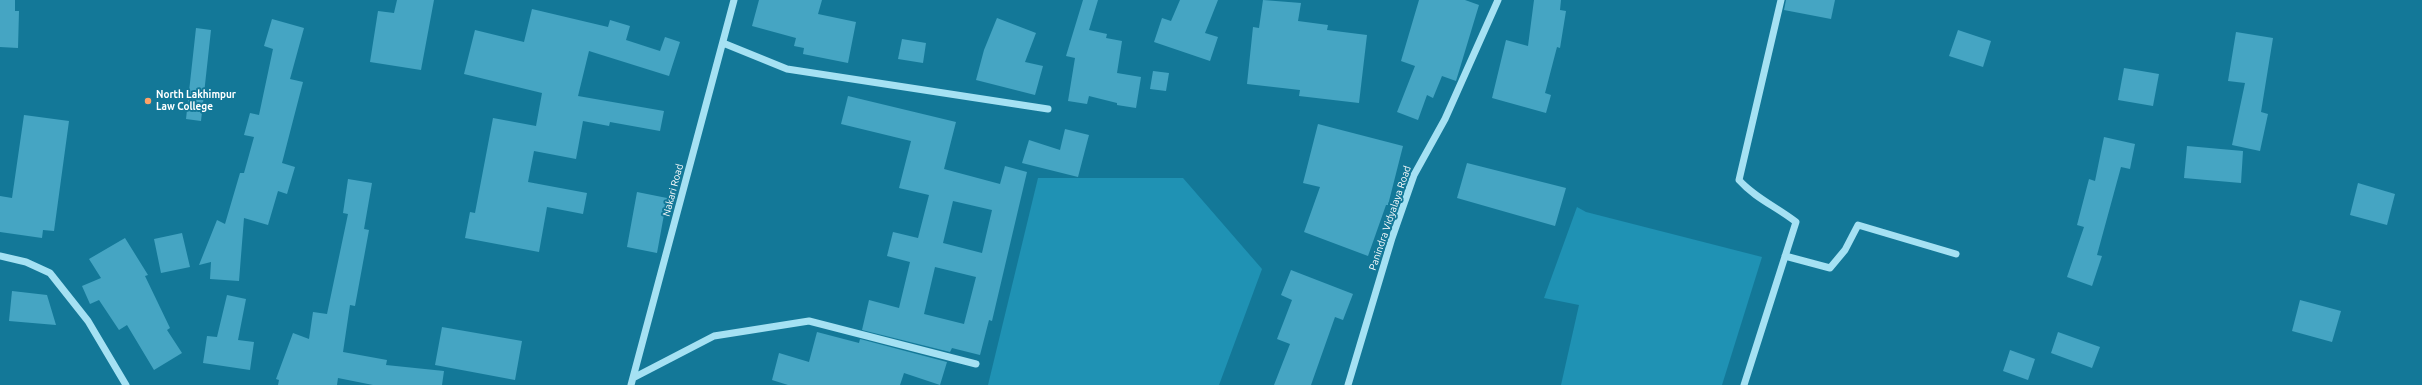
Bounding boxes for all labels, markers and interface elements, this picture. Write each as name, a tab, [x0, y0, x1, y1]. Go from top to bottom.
place label: North Lakhimpur Law College	[156, 89, 236, 112]
marker: North Lakhimpur Law College	[143, 96, 153, 106]
street label: Nakari Road	[660, 162, 686, 218]
street label: Panindra Vidyalaya Road	[1366, 164, 1414, 272]

